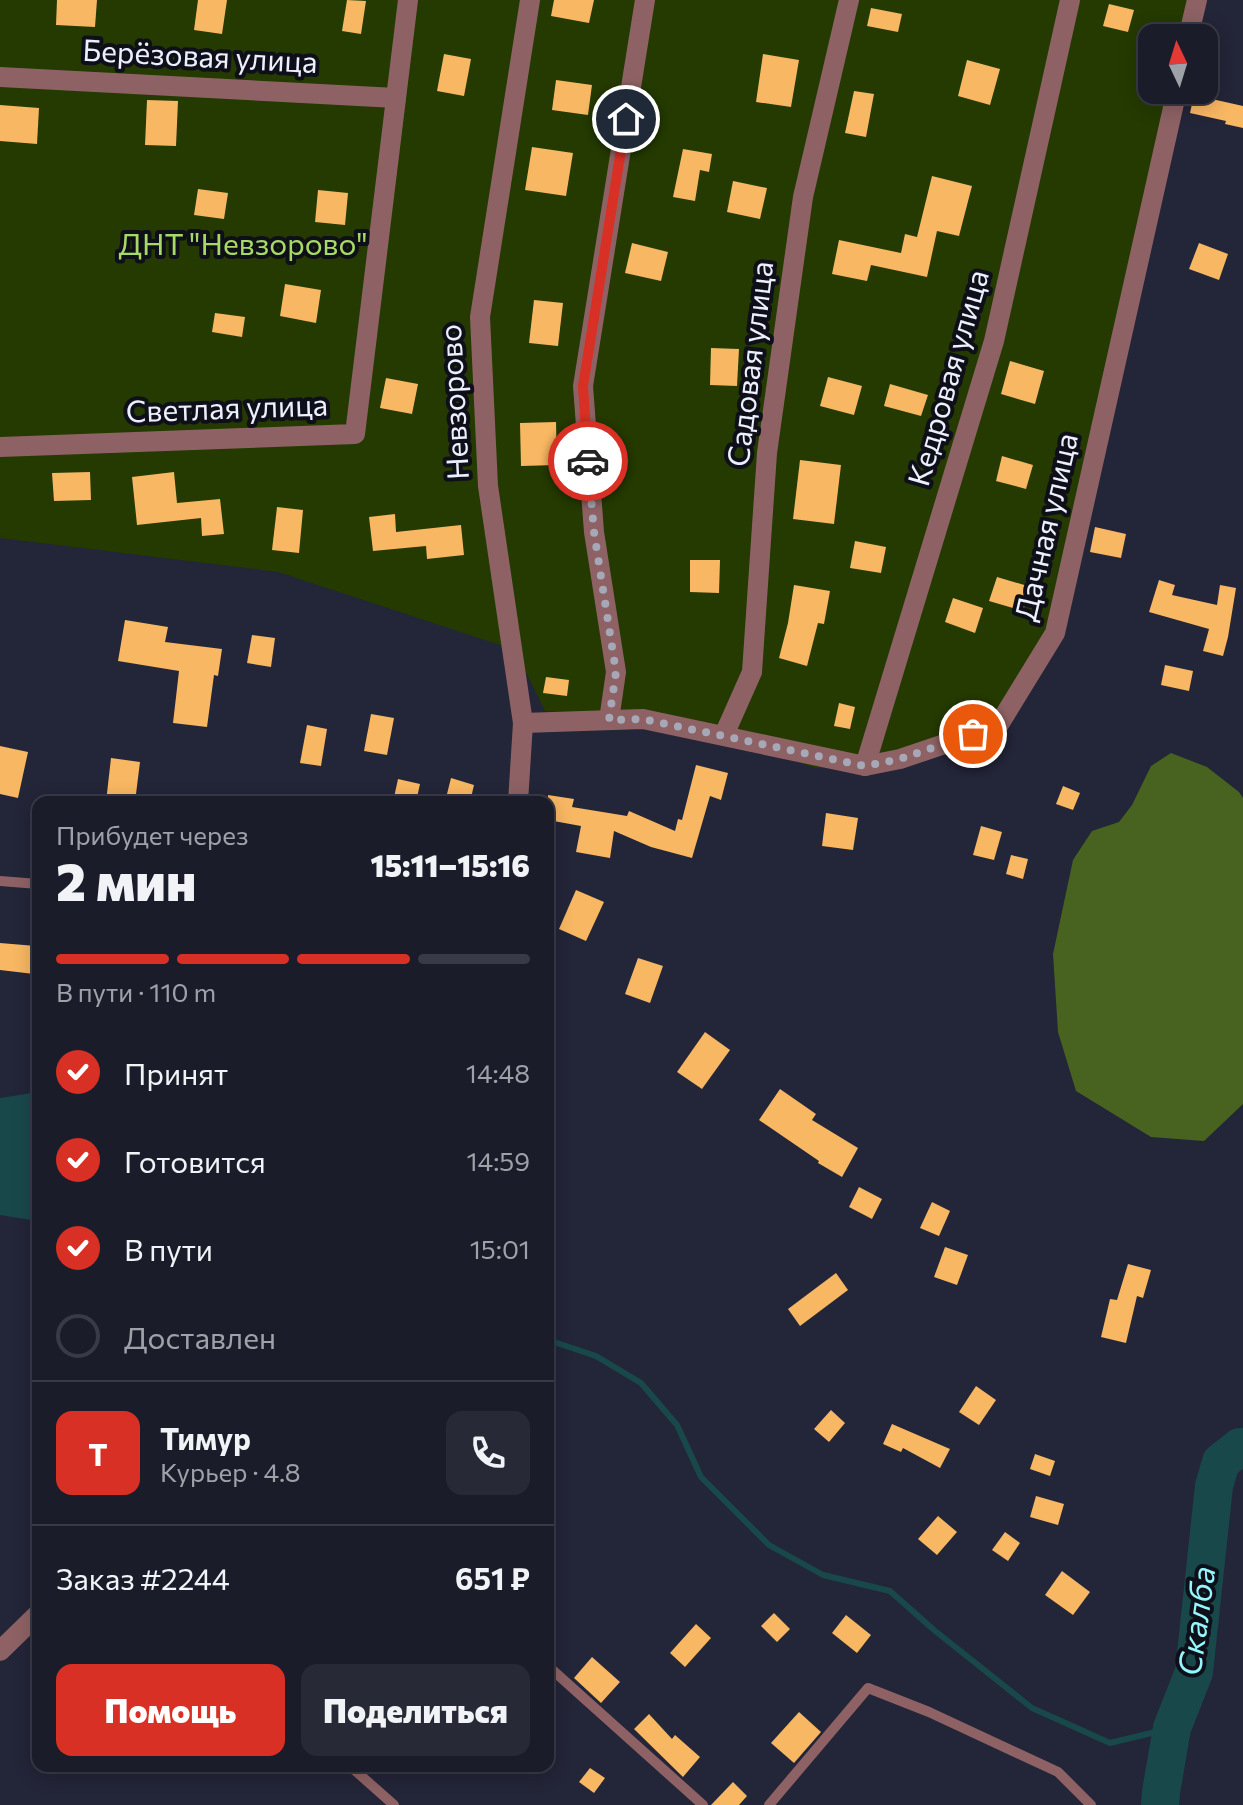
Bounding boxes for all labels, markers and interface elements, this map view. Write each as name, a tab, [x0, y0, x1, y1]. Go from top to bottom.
north arrow	[1138, 24, 1218, 104]
map controls	[1138, 24, 1218, 104]
street label: Берёзовая улица	[82, 30, 319, 79]
pin	[592, 85, 660, 153]
icon: home	[604, 97, 648, 141]
park label: ДНТ "Невзорово"	[118, 224, 368, 261]
street label: Садовая улица	[718, 259, 779, 469]
street label: Кедровая улица	[898, 265, 995, 490]
street label: Невзорово	[430, 323, 475, 481]
street label: Светлая улица	[125, 384, 329, 429]
courier	[548, 421, 628, 501]
street label: Дачная улица	[1005, 429, 1084, 624]
icon: car	[566, 439, 610, 483]
pin	[939, 700, 1007, 768]
icon: bag	[951, 712, 995, 756]
text: Прибудет через	[56, 819, 249, 850]
text: 15:11–15:16	[370, 846, 530, 883]
text: 2 мин	[56, 848, 196, 912]
text: В пути · 110 m	[56, 976, 216, 1007]
icon: check	[56, 1050, 100, 1094]
text: Принят	[124, 1054, 228, 1091]
text: 14:48	[466, 1057, 530, 1088]
icon: check	[56, 1138, 100, 1182]
text: Готовится	[124, 1142, 266, 1179]
text: 14:59	[466, 1145, 530, 1176]
icon: check	[56, 1226, 100, 1270]
text: В пути	[124, 1230, 213, 1267]
text: 15:01	[470, 1233, 530, 1264]
text: Доставлен	[124, 1318, 276, 1355]
button: phone	[446, 1411, 530, 1495]
text: Тимур	[160, 1419, 251, 1456]
text: Т	[88, 1435, 108, 1472]
text: Курьер · 4.8	[160, 1456, 300, 1487]
text: Заказ #2244	[56, 1559, 230, 1596]
text: 651 ₽	[455, 1559, 530, 1596]
water label: Скалба	[1168, 1563, 1222, 1678]
button: Помощь	[56, 1664, 285, 1756]
button: Поделиться	[301, 1664, 530, 1756]

